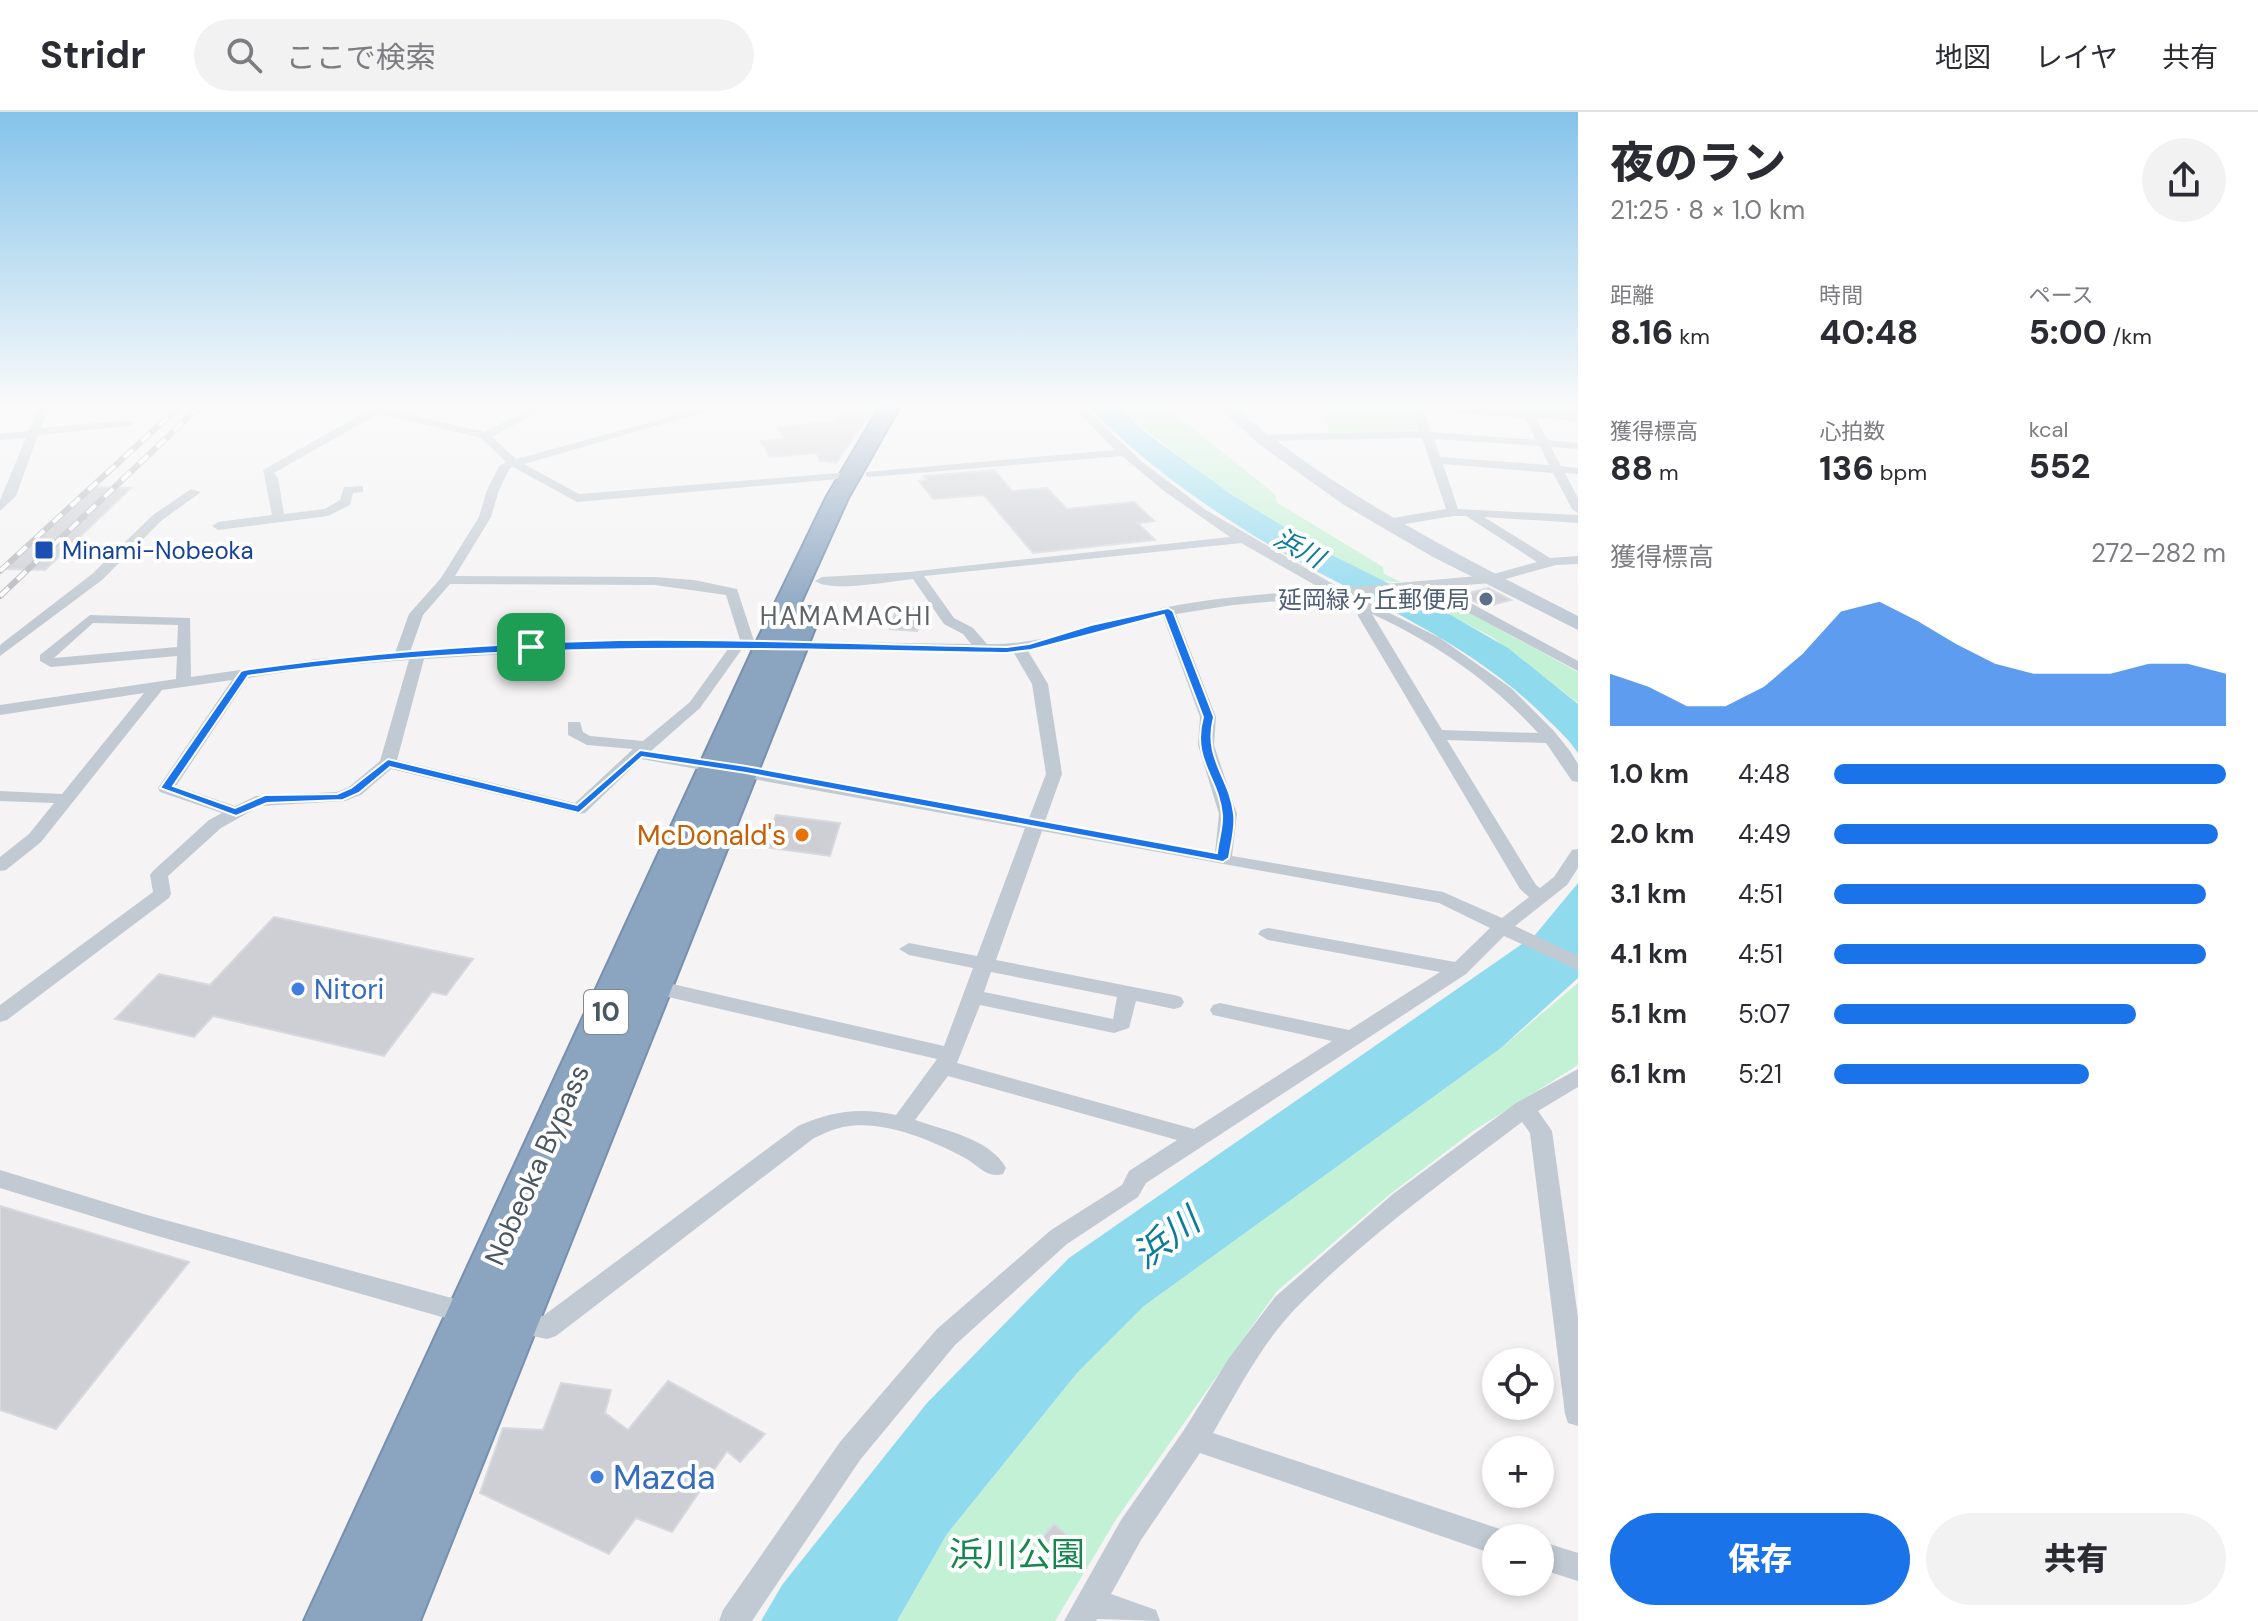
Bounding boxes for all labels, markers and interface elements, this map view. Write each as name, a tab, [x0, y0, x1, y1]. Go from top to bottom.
search box	[194, 19, 754, 91]
text: Stridr	[40, 30, 146, 80]
icon: search	[222, 33, 266, 77]
text: ここで検索	[286, 38, 436, 77]
text: 地図	[1935, 39, 1991, 76]
text: レイヤ	[2035, 39, 2118, 76]
text: 共有	[2162, 39, 2218, 76]
text: 夜のラン	[1610, 134, 1786, 192]
button: share	[2142, 138, 2226, 222]
text: 21:25 · 8 × 1.0 km	[1610, 193, 1805, 227]
text: 距離	[1610, 281, 1654, 310]
text: 時間	[1819, 281, 1863, 310]
text: ペース	[2029, 281, 2094, 310]
text: 8.16	[1610, 310, 1673, 355]
text: 40:48	[1819, 310, 1918, 355]
text: 5:00	[2029, 310, 2107, 355]
text: km	[1673, 322, 1710, 351]
text: /km	[2107, 322, 2152, 351]
text: kcal	[2029, 415, 2068, 444]
text: 獲得標高	[1610, 417, 1698, 446]
text: 心拍数	[1819, 417, 1885, 446]
text: 552	[2029, 444, 2090, 489]
text: 88	[1610, 446, 1653, 491]
text: 136	[1819, 446, 1874, 491]
text: m	[1653, 458, 1679, 487]
text: bpm	[1874, 458, 1927, 487]
water label: 浜川	[1268, 521, 1333, 577]
place label: Minami-Nobeoka	[62, 535, 254, 566]
text: 272–282 m	[2091, 536, 2226, 570]
marker: Minami-Nobeoka	[33, 539, 55, 561]
text: 獲得標高	[1610, 540, 1714, 574]
place label: 延岡緑ヶ丘郵便局	[1278, 584, 1470, 615]
marker: 延岡緑ヶ丘郵便局	[1477, 590, 1495, 608]
district label: HAMAMACHI	[760, 599, 932, 633]
pin	[497, 613, 565, 681]
icon: arrive	[509, 625, 553, 669]
text: 1.0 km	[1610, 757, 1689, 791]
text: 4:48	[1738, 757, 1791, 791]
place label: McDonald's	[637, 817, 786, 854]
text: 2.0 km	[1610, 817, 1694, 851]
text: 4:49	[1738, 817, 1791, 851]
marker: McDonald's	[793, 826, 811, 844]
text: 3.1 km	[1610, 877, 1686, 911]
text: 4:51	[1738, 877, 1783, 911]
text: 4.1 km	[1610, 937, 1688, 971]
text: 4:51	[1738, 937, 1783, 971]
place label: Nitori	[314, 971, 384, 1008]
marker: Nitori	[289, 980, 307, 998]
road number: 10	[584, 990, 628, 1034]
text: 5.1 km	[1610, 997, 1687, 1031]
text: 5:07	[1738, 997, 1790, 1031]
text: 6.1 km	[1610, 1057, 1686, 1091]
text: 5:21	[1738, 1057, 1782, 1091]
street label: Nobeoka Bypass	[476, 1059, 598, 1271]
water label: 浜川	[1123, 1195, 1212, 1278]
map controls	[1482, 1348, 1554, 1596]
button: locate	[1482, 1348, 1554, 1420]
button: +	[1482, 1436, 1554, 1508]
place label: Mazda	[613, 1455, 715, 1500]
marker: Mazda	[588, 1468, 606, 1486]
button: 保存	[1610, 1513, 1910, 1605]
button: 共有	[1926, 1513, 2226, 1605]
button: −	[1482, 1524, 1554, 1596]
park label: 浜川公園	[949, 1532, 1085, 1577]

